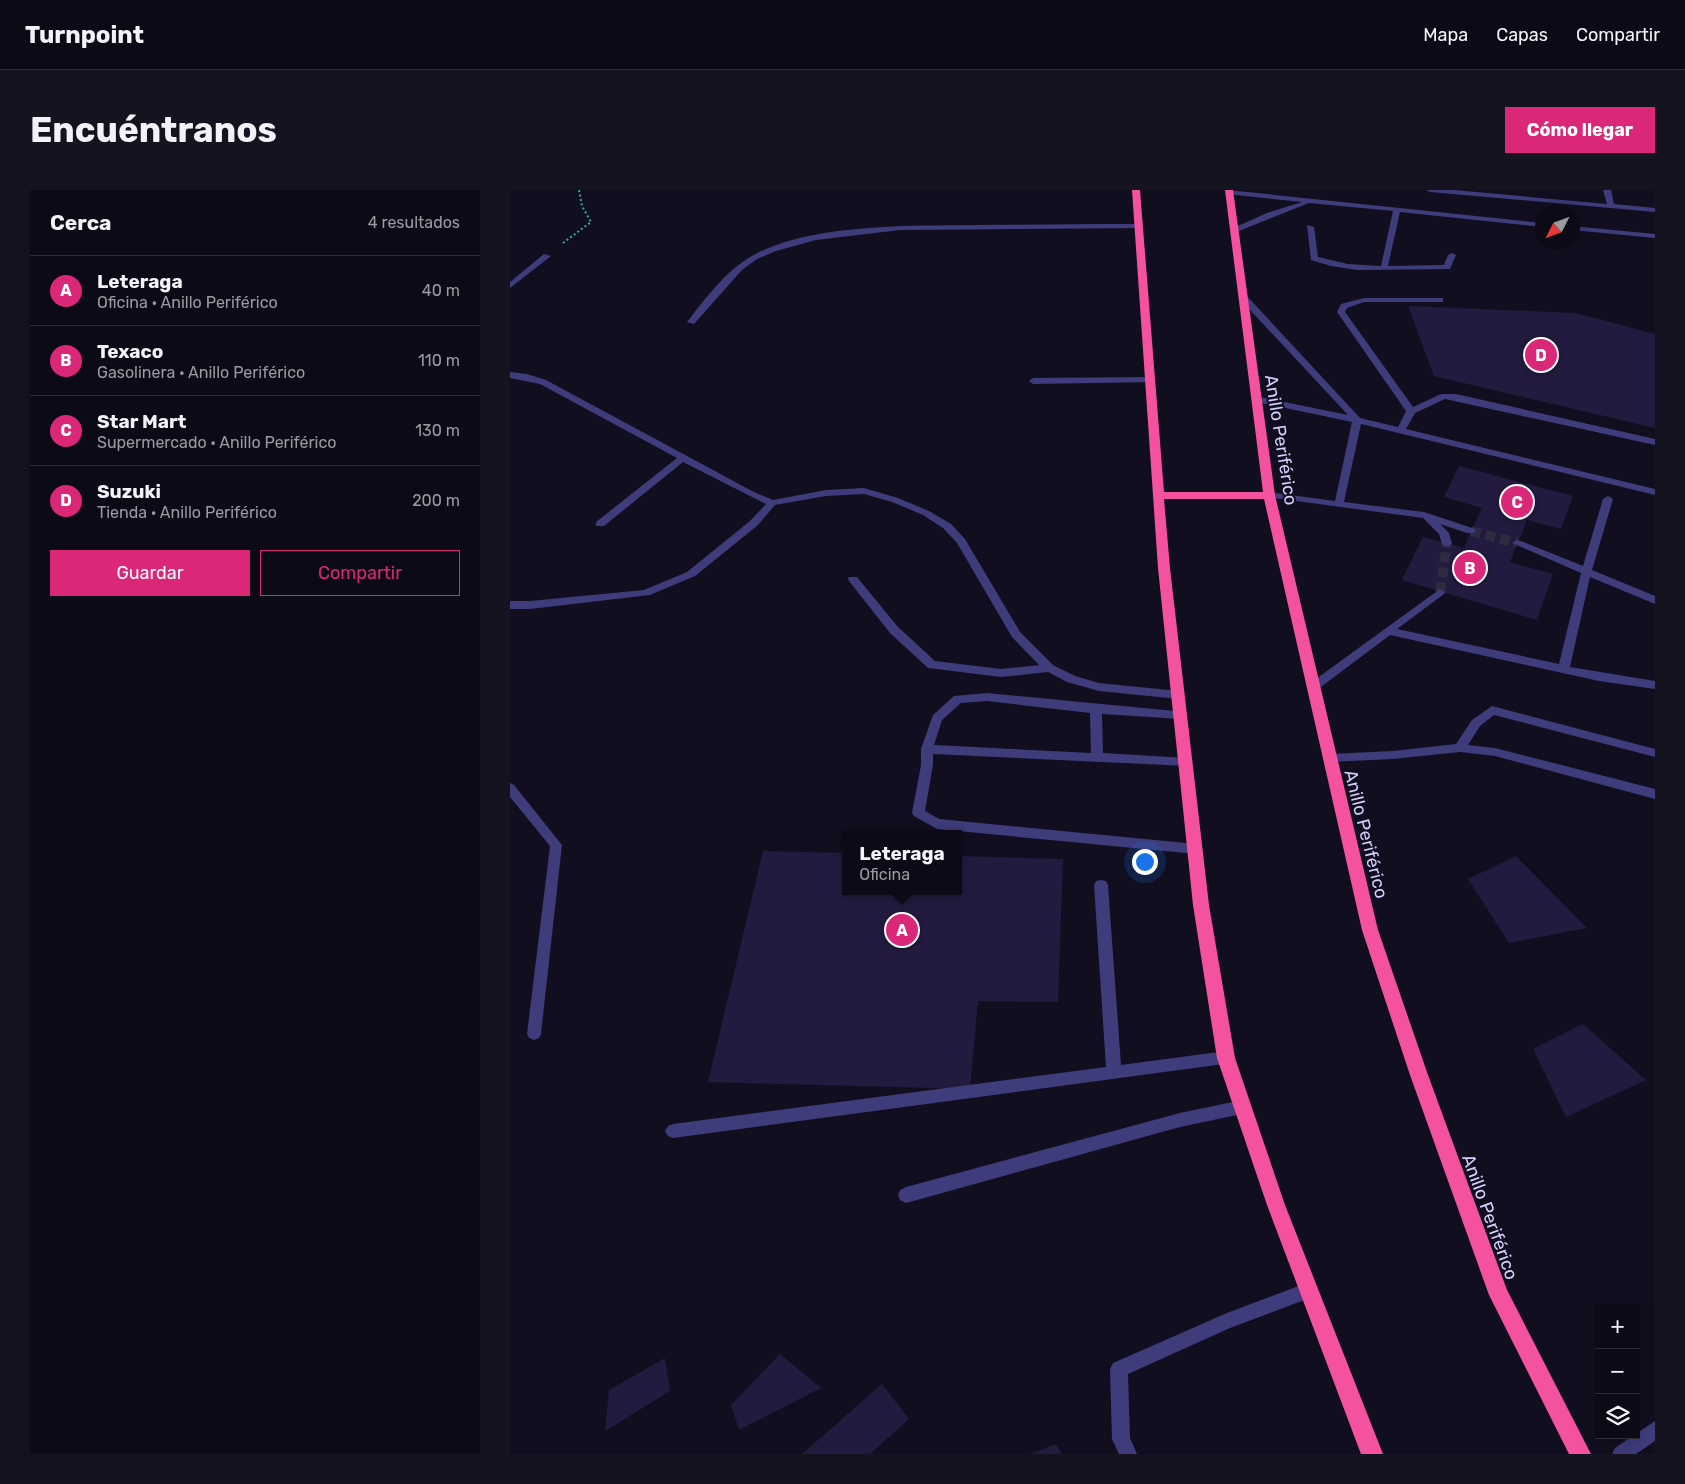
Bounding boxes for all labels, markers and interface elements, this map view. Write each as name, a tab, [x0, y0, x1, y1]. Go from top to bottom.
text: Turnpoint	[25, 21, 144, 49]
text: Mapa	[1423, 24, 1468, 46]
text: Capas	[1496, 24, 1548, 46]
text: Compartir	[1576, 24, 1660, 46]
button: Cómo llegar	[1505, 107, 1655, 153]
text: Encuéntranos	[30, 109, 277, 151]
north arrow	[1535, 205, 1580, 250]
text: Cerca	[50, 210, 111, 235]
text: 4 resultados	[368, 213, 460, 232]
text: Leteraga	[97, 270, 183, 293]
text: A	[60, 281, 72, 300]
text: 40 m	[422, 281, 460, 300]
text: Oficina · Anillo Periférico	[97, 293, 278, 312]
pin: D	[1525, 336, 1557, 374]
text: Texaco	[97, 340, 163, 363]
text: B	[60, 351, 72, 370]
text: 110 m	[418, 351, 460, 370]
text: Gasolinera · Anillo Periférico	[97, 363, 305, 382]
street label: Anillo Periférico	[1260, 373, 1302, 507]
text: Star Mart	[97, 410, 186, 433]
text: C	[60, 421, 72, 440]
text: 130 m	[415, 421, 460, 440]
text: Supermercado · Anillo Periférico	[97, 433, 337, 452]
text: Suzuki	[97, 480, 161, 503]
pin: C	[1501, 483, 1533, 521]
text: D	[60, 491, 72, 510]
text: 200 m	[412, 491, 460, 510]
text: Tienda · Anillo Periférico	[97, 503, 277, 522]
pin: B	[1454, 549, 1486, 587]
button: Guardar	[50, 550, 250, 596]
button: Compartir	[260, 550, 460, 596]
street label: Anillo Periférico	[1339, 767, 1393, 901]
popup	[842, 830, 962, 895]
text: Leteraga	[859, 842, 945, 865]
your location	[1132, 849, 1158, 875]
text: Oficina	[859, 865, 910, 884]
pin: A	[886, 911, 918, 949]
street label: Anillo Periférico	[1457, 1151, 1523, 1283]
map controls	[1595, 1304, 1640, 1439]
button: +	[1595, 1304, 1640, 1349]
button: −	[1595, 1349, 1640, 1394]
button: layers	[1595, 1394, 1640, 1439]

